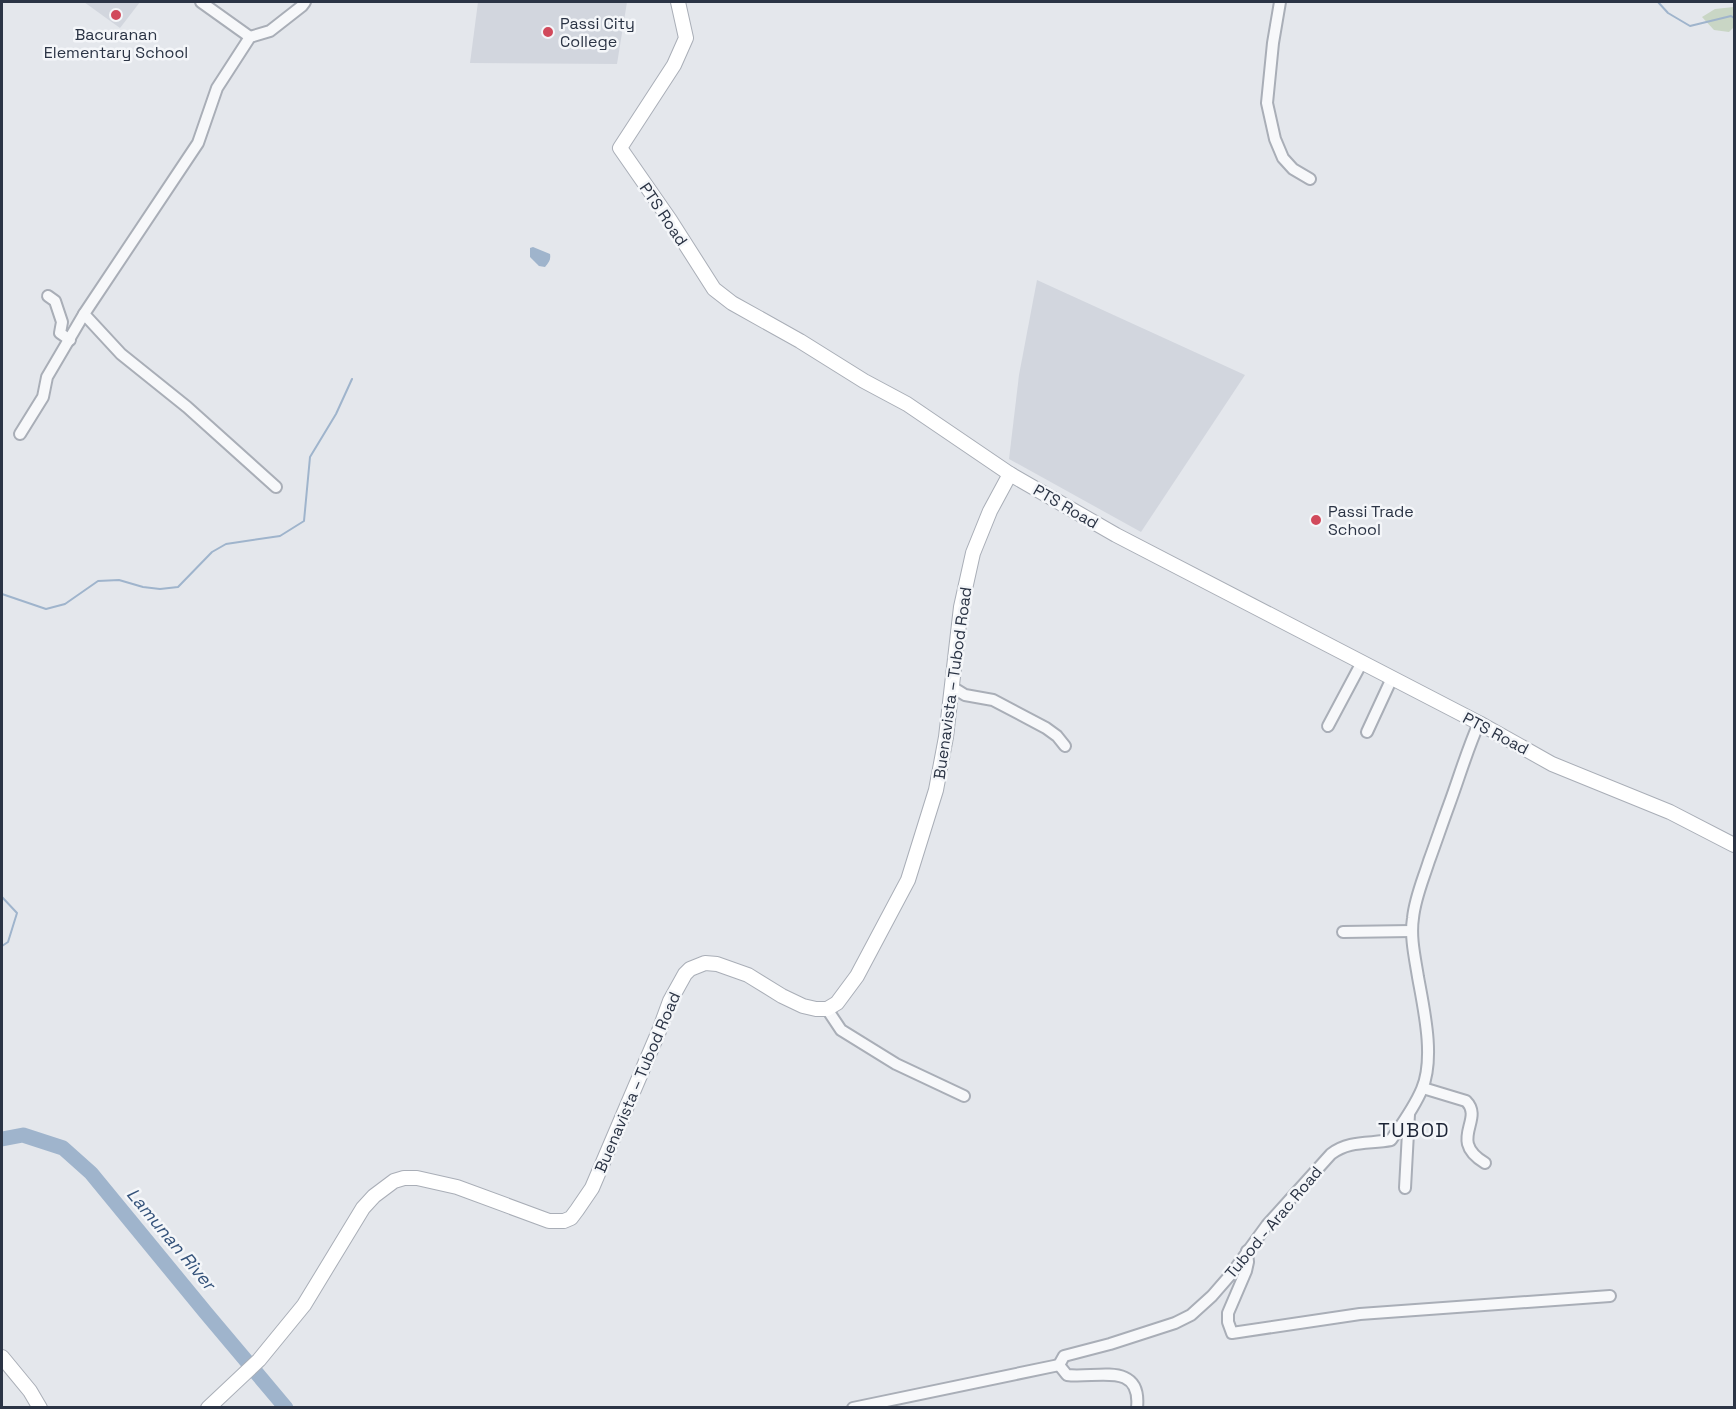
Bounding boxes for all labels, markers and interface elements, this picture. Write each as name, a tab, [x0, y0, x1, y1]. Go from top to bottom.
marker: Bacuranan Elementary School	[109, 8, 123, 22]
place label: Passi City College	[560, 13, 635, 52]
place label: Bacuranan Elementary School	[44, 24, 188, 63]
marker: Passi City College	[541, 25, 555, 39]
street label: PTS Road	[635, 179, 692, 250]
street label: PTS Road	[1029, 479, 1102, 533]
place label: Passi Trade School	[1328, 501, 1414, 540]
marker: Passi Trade School	[1309, 513, 1323, 527]
street label: Buenavista – Tubod Road	[929, 585, 976, 781]
street label: PTS Road	[1459, 707, 1532, 760]
street label: Buenavista – Tubod Road	[590, 989, 685, 1176]
district label: TUBOD	[1378, 1117, 1450, 1143]
street label: Tubod - Arac Road	[1220, 1162, 1327, 1283]
water label: Lamunan River	[122, 1183, 222, 1296]

